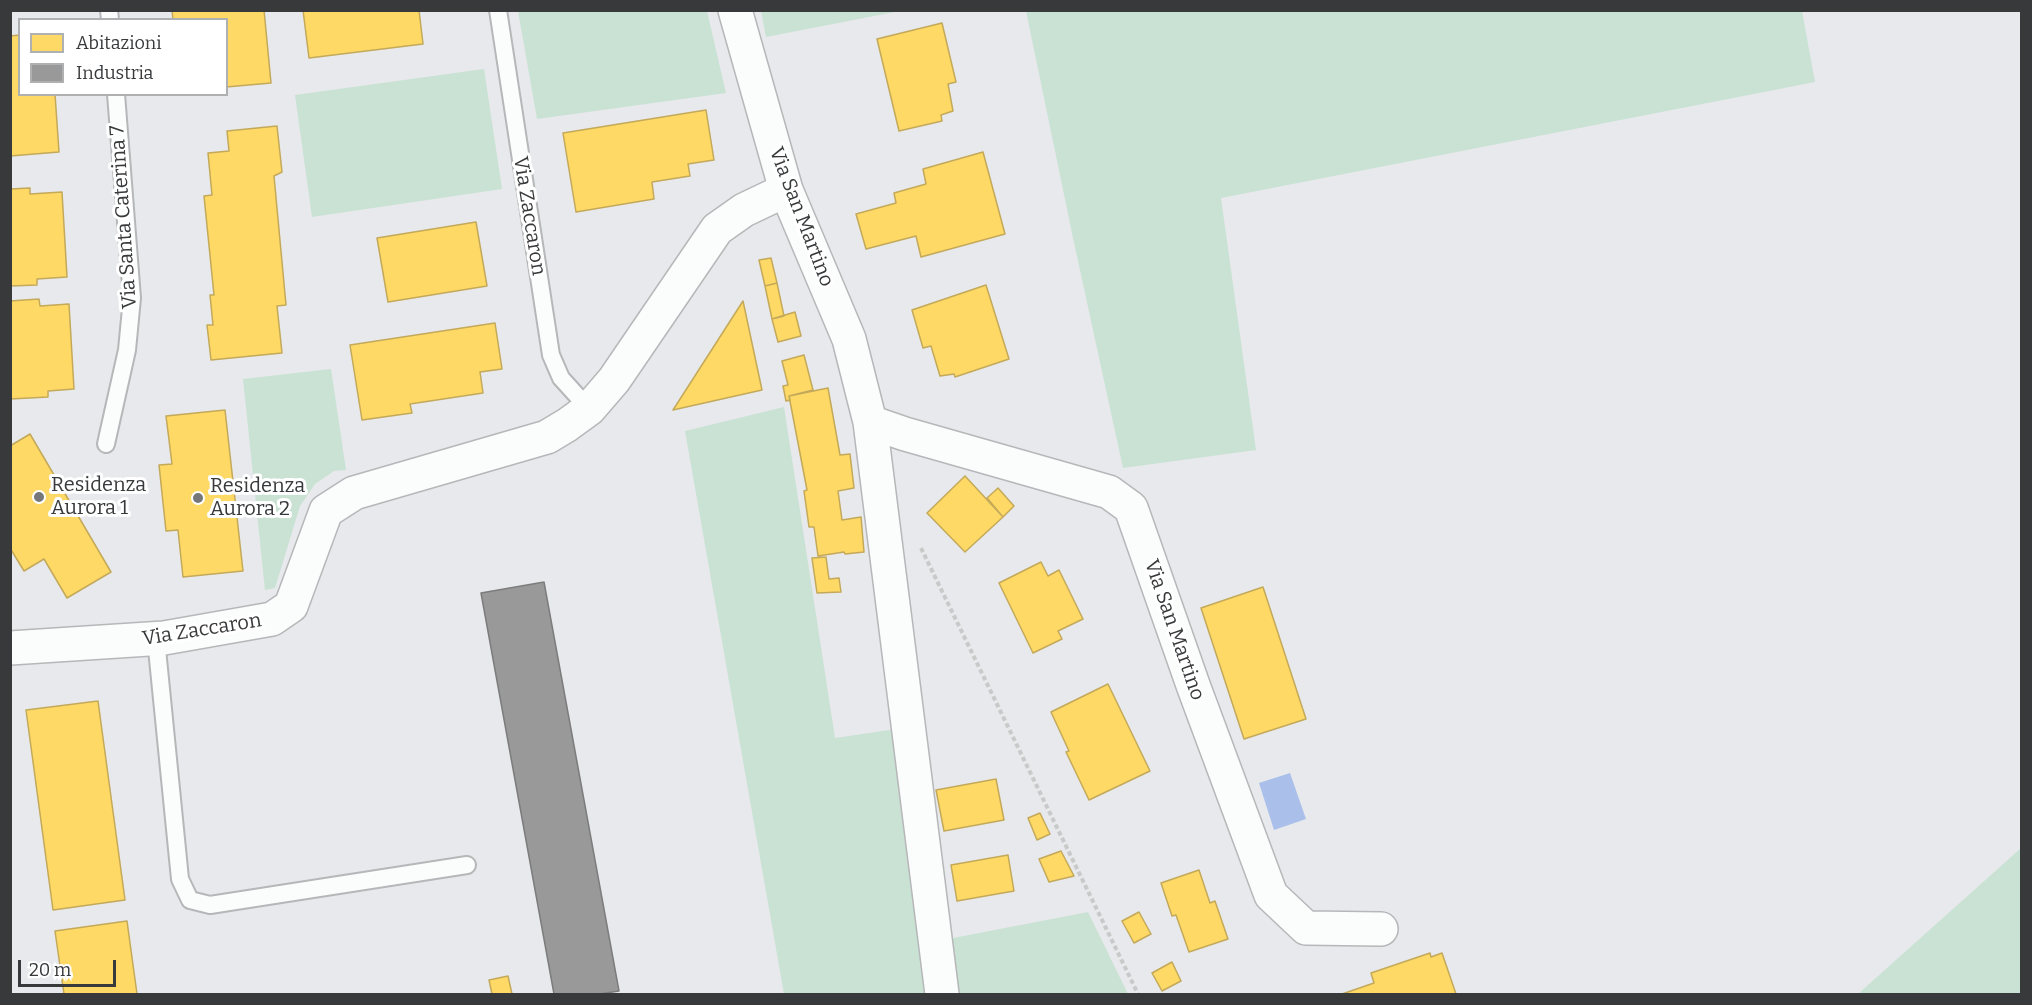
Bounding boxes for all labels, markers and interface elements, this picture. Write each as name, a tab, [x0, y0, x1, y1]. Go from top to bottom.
legend	[18, 18, 228, 96]
text: Abitazioni	[76, 32, 162, 54]
text: Industria	[76, 62, 153, 84]
street label: Via Santa Caterina 7	[106, 124, 142, 310]
street label: Via San Martino	[763, 144, 839, 290]
street label: Via Zaccaron	[508, 155, 550, 277]
place label: Residenza Aurora 1	[51, 473, 146, 520]
place label: Residenza Aurora 2	[210, 474, 305, 521]
marker: Residenza Aurora 1	[32, 490, 46, 504]
marker: Residenza Aurora 2	[191, 491, 205, 505]
street label: Via San Martino	[1139, 556, 1209, 704]
street label: Via Zaccaron	[141, 609, 263, 651]
scale bar	[21, 948, 118, 986]
text: 20 m	[29, 959, 71, 981]

